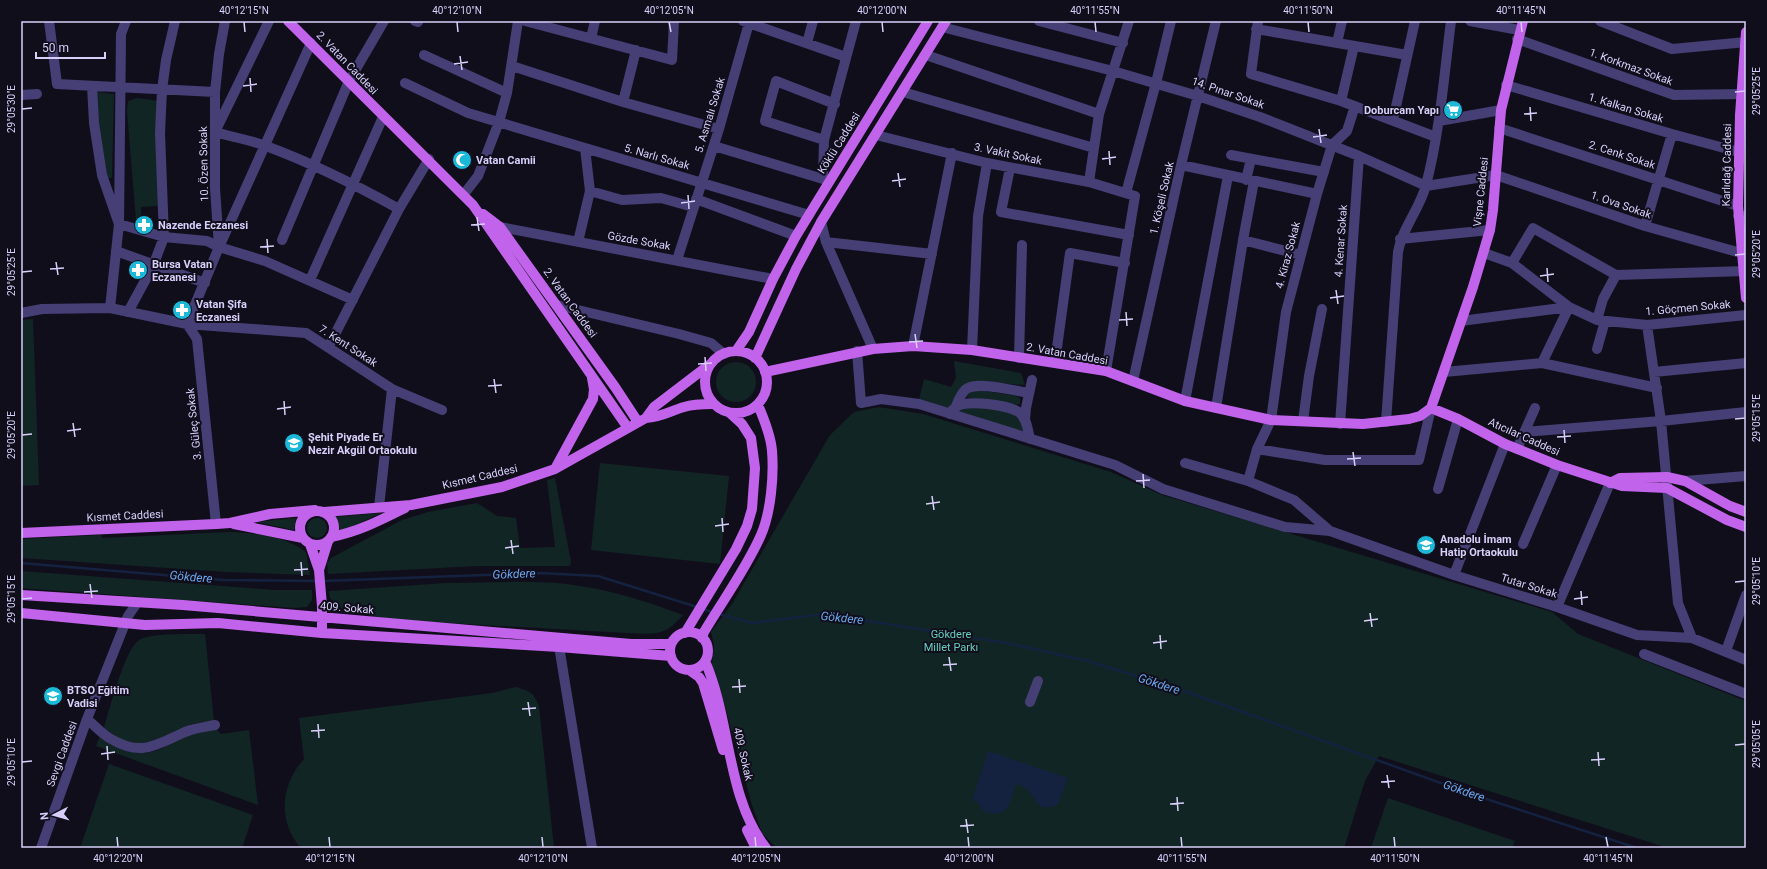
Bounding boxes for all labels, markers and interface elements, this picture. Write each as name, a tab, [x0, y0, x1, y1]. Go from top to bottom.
text: 40°12'15"N	[219, 5, 269, 16]
text: 40°12'10"N	[432, 5, 482, 16]
text: 40°12'05"N	[644, 5, 694, 16]
text: 40°12'00"N	[857, 5, 907, 16]
text: 40°11'55"N	[1070, 5, 1120, 16]
text: 40°11'50"N	[1283, 5, 1333, 16]
text: 40°11'45"N	[1496, 5, 1546, 16]
street label: 2. Vatan Caddesi	[314, 29, 380, 97]
scale bar	[36, 34, 105, 60]
text: 50 m	[42, 41, 69, 55]
street label: 1. Korkmaz Sokak	[1587, 46, 1675, 88]
text: 29°05'25"E	[1751, 67, 1762, 115]
street label: 14. Pınar Sokak	[1190, 74, 1266, 112]
street label: 5. Asmalı Sokak	[692, 75, 728, 154]
text: 29°05'30"E	[6, 85, 17, 133]
street label: 1. Kalkan Sokak	[1587, 90, 1665, 126]
supermarket icon: Doburcam Yapı	[1442, 99, 1464, 121]
place label: Doburcam Yapı	[1364, 104, 1439, 117]
street label: Köklü Caddesi	[815, 110, 863, 176]
street label: Karlıdağ Caddesi	[1720, 123, 1734, 207]
street label: 10. Özen Sokak	[197, 126, 211, 202]
street label: 2. Cenk Sokak	[1587, 138, 1657, 172]
street label: 3. Vakit Sokak	[973, 140, 1044, 168]
street label: 5. Narlı Sokak	[623, 141, 692, 173]
mosque icon: Vatan Camii	[451, 149, 473, 171]
place label: Vatan Camii	[476, 154, 536, 167]
street label: Vişne Caddesi	[1471, 157, 1491, 227]
street label: 1. Köşeli Sokak	[1147, 160, 1177, 236]
street label: 1. Ova Sokak	[1589, 189, 1653, 222]
street label: 4. Kenar Sokak	[1332, 204, 1350, 278]
pharmacy icon: Nazende Eczanesi	[133, 214, 155, 236]
place label: Nazende Eczanesi	[158, 219, 248, 232]
street label: 4. Kiraz Sokak	[1273, 220, 1303, 290]
street label: Gözde Sokak	[606, 229, 672, 253]
text: 29°05'20"E	[1751, 230, 1762, 278]
text: 29°05'25"E	[6, 248, 17, 296]
place label: Bursa Vatan Eczanesi	[152, 258, 212, 284]
pharmacy icon: Bursa Vatan Eczanesi	[127, 259, 149, 281]
street label: 2. Vatan Caddesi	[540, 266, 600, 340]
place label: Vatan Şifa Eczanesi	[196, 298, 247, 324]
street label: 1. Göçmen Sokak	[1645, 298, 1732, 318]
pharmacy icon: Vatan Şifa Eczanesi	[171, 299, 193, 321]
street label: 7. Kent Sokak	[316, 322, 380, 370]
street label: 2. Vatan Caddesi	[1025, 340, 1109, 368]
street label: 3. Güleç Sokak	[184, 387, 204, 461]
text: 29°05'15"E	[1751, 394, 1762, 442]
text: 29°05'20"E	[6, 411, 17, 459]
street label: Atıcılar Caddesi	[1486, 415, 1562, 459]
place label: Şehit Piyade Er Nezir Akgül Ortaokulu	[308, 431, 417, 457]
school or university icon: Şehit Piyade Er Nezir Akgül Ortaokulu	[283, 432, 305, 454]
street label: Kısmet Caddesi	[441, 462, 519, 492]
street label: Kısmet Caddesi	[86, 507, 164, 525]
place label: Anadolu İmam Hatip Ortaokulu	[1440, 532, 1518, 559]
school or university icon: Anadolu İmam Hatip Ortaokulu	[1415, 534, 1437, 556]
text: 29°05'10"E	[1751, 557, 1762, 605]
water label: Gökdere	[492, 566, 536, 582]
water label: Gökdere	[169, 568, 213, 586]
street label: Tutar Sokak	[1499, 571, 1559, 601]
text: 29°05'15"E	[6, 575, 17, 623]
street label: 409. Sokak	[319, 599, 375, 617]
water label: Gökdere	[820, 609, 864, 627]
park label: Gökdere Millet Parkı	[924, 628, 978, 654]
water label: Gökdere	[1136, 671, 1182, 697]
place label: BTSO Eğitim Vadisi	[67, 684, 129, 710]
school or university icon: BTSO Eğitim Vadisi	[42, 685, 64, 707]
street label: Sevgi Caddesi	[44, 719, 80, 789]
text: 29°05'05"E	[1751, 720, 1762, 768]
street label: 409. Sokak	[731, 726, 756, 782]
text: 29°05'10"E	[6, 738, 17, 786]
water label: Gökdere	[1441, 777, 1487, 805]
north arrow	[34, 795, 74, 835]
text: N	[38, 811, 51, 821]
text: 40°12'20"N	[93, 853, 143, 864]
text: 40°12'15"N	[305, 853, 355, 864]
text: 40°12'10"N	[518, 853, 568, 864]
text: 40°12'05"N	[731, 853, 781, 864]
text: 40°12'00"N	[944, 853, 994, 864]
text: 40°11'55"N	[1157, 853, 1207, 864]
text: 40°11'50"N	[1370, 853, 1420, 864]
text: 40°11'45"N	[1583, 853, 1633, 864]

